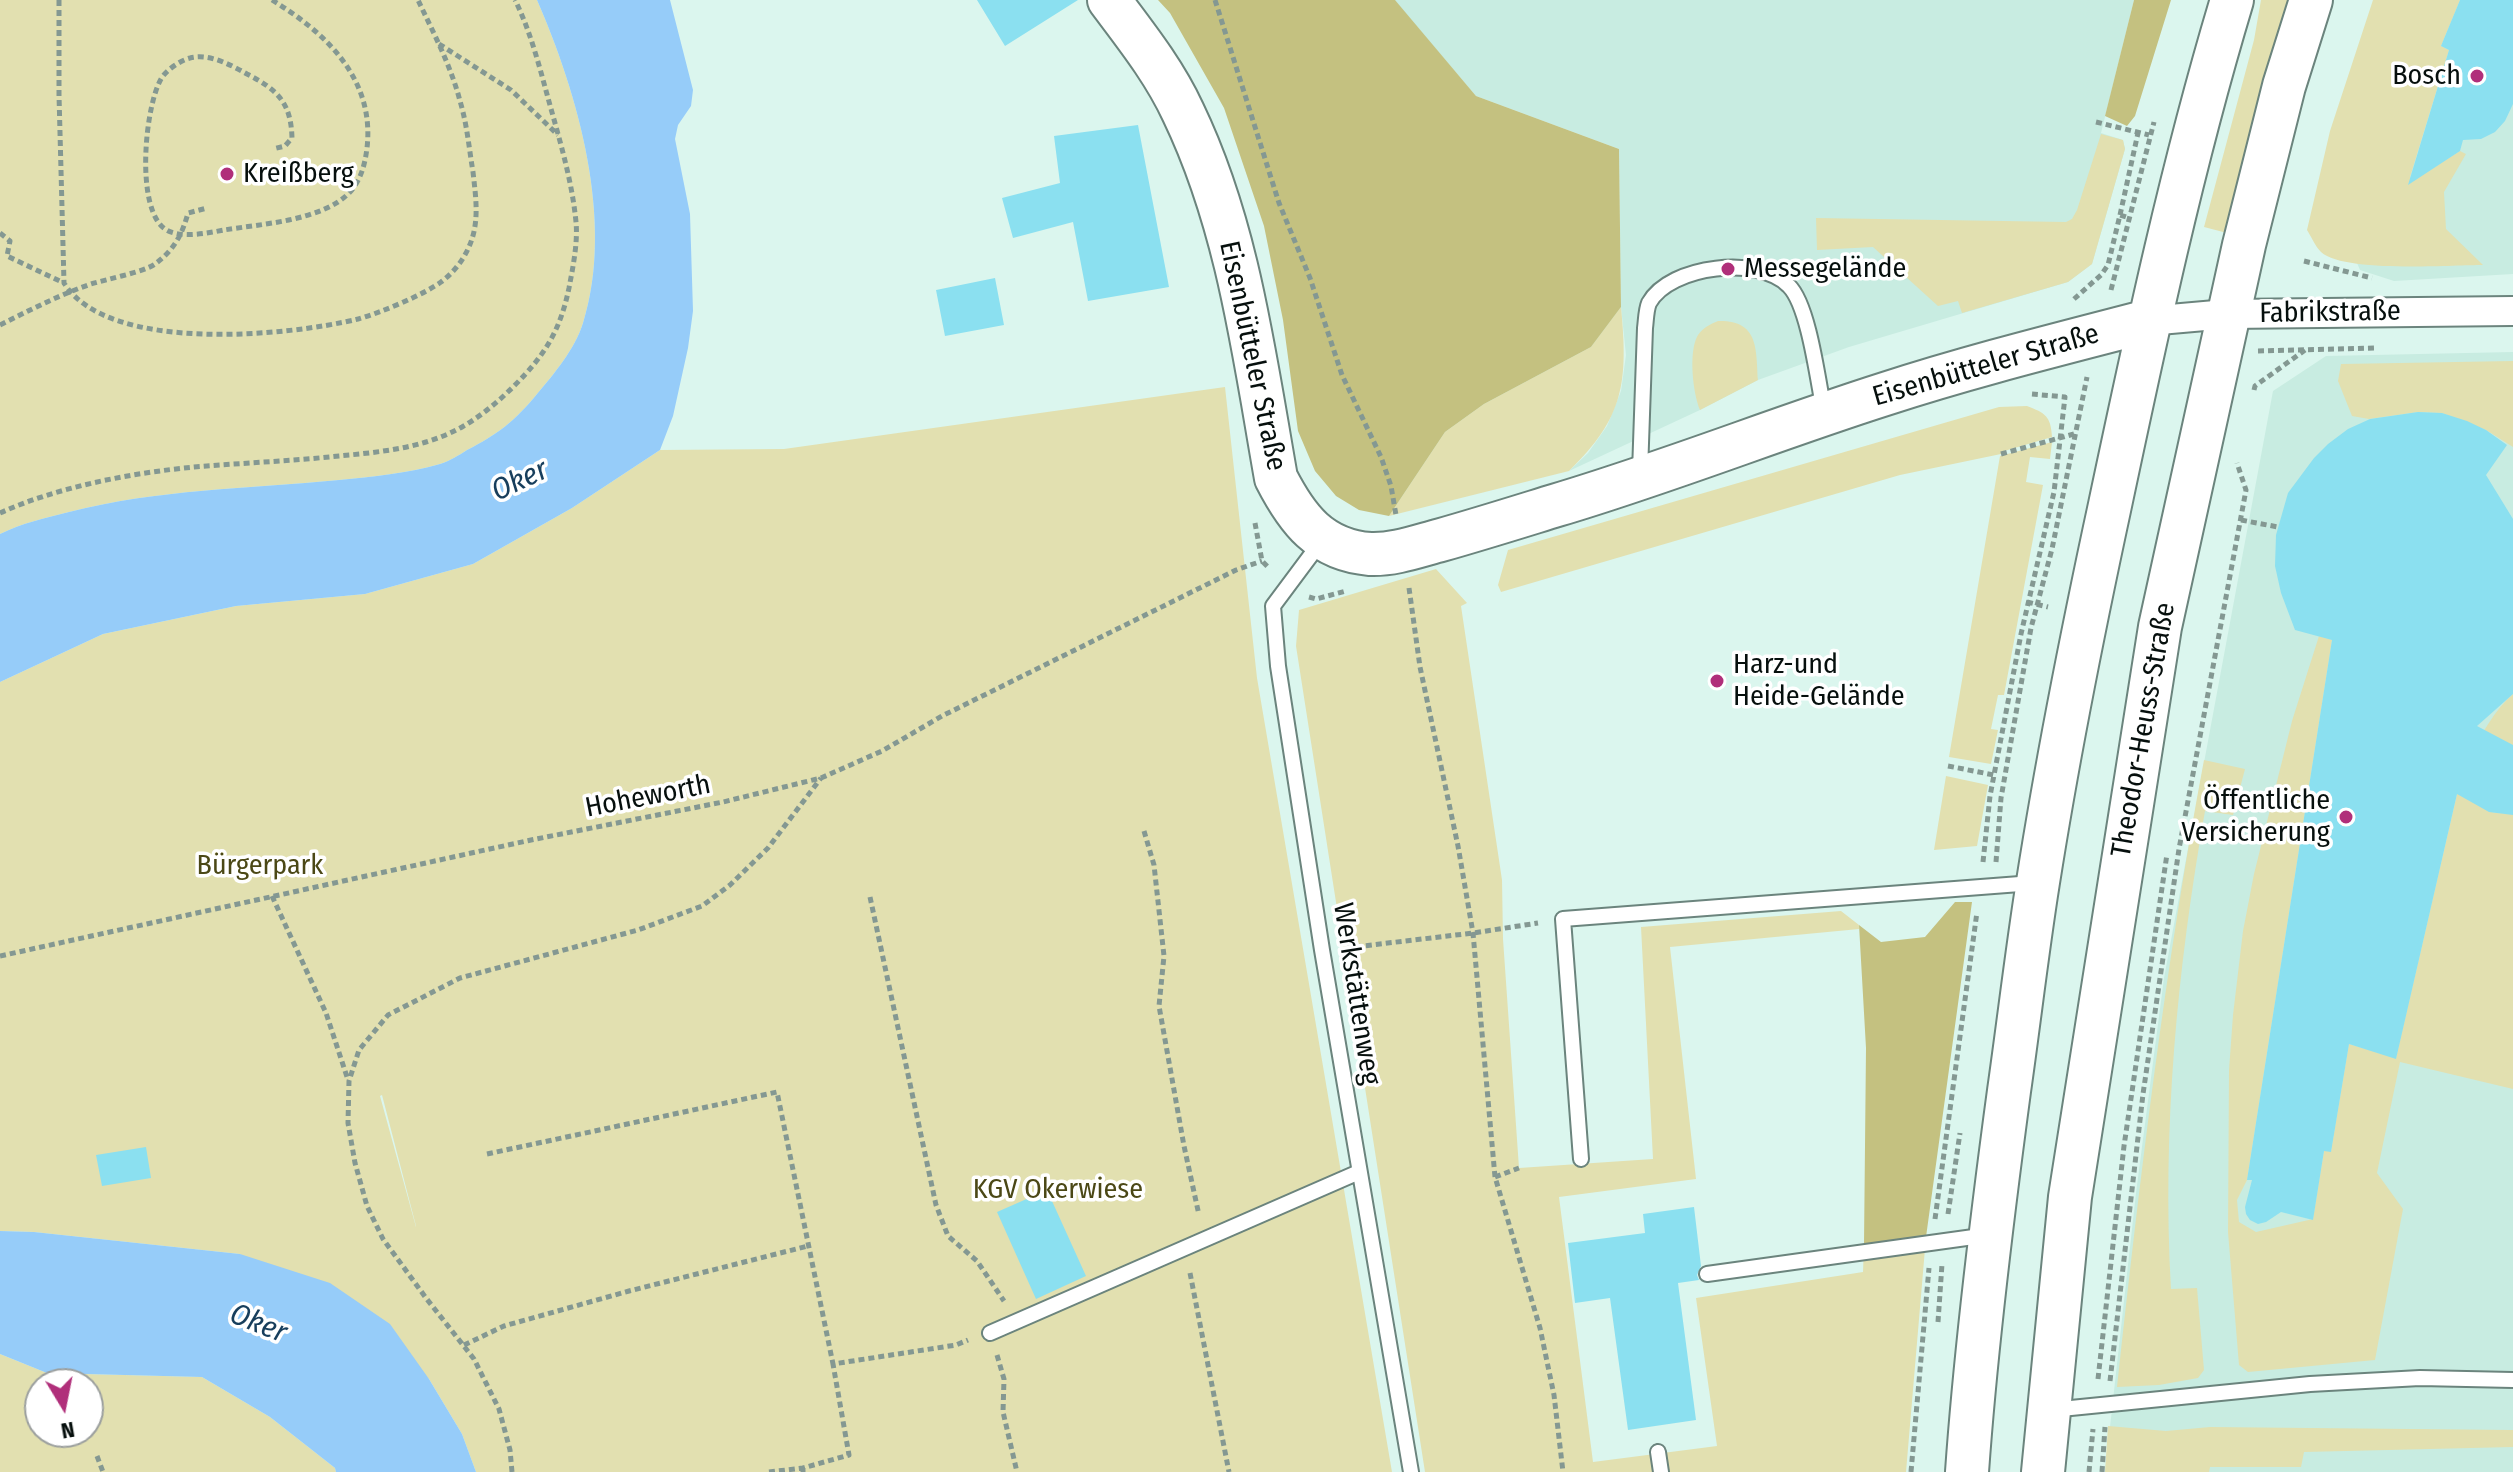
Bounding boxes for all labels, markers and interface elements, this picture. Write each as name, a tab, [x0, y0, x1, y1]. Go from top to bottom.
place label: Bosch	[2392, 59, 2461, 93]
marker: Bosch	[2468, 67, 2486, 85]
place label: Kreißberg	[243, 157, 354, 191]
marker: Kreißberg	[218, 165, 236, 183]
street label: Eisenbütteler Straße	[1211, 238, 1293, 474]
place label: Messegelände	[1744, 252, 1906, 286]
marker: Messegelände	[1719, 260, 1737, 278]
street label: Fabrikstraße	[2259, 295, 2401, 331]
street label: Eisenbütteler Straße	[1869, 318, 2103, 414]
water label: Oker	[486, 452, 554, 510]
street label: Theodor-Heuss-Straße	[2105, 600, 2183, 860]
place label: Harz-und Heide-Gelände	[1733, 648, 1904, 714]
marker: Harz-und Heide-Gelände	[1708, 672, 1726, 690]
street label: Hoheworth	[582, 768, 714, 826]
place label: Öffentliche Versicherung	[2181, 784, 2330, 850]
marker: Öffentliche Versicherung	[2337, 808, 2355, 826]
park label: Bürgerpark	[197, 849, 323, 883]
street label: Werkstättenweg	[1325, 901, 1387, 1087]
park label: KGV Okerwiese	[973, 1173, 1143, 1207]
water label: Oker	[224, 1296, 292, 1352]
north arrow	[24, 1368, 104, 1448]
text: N	[59, 1416, 77, 1445]

